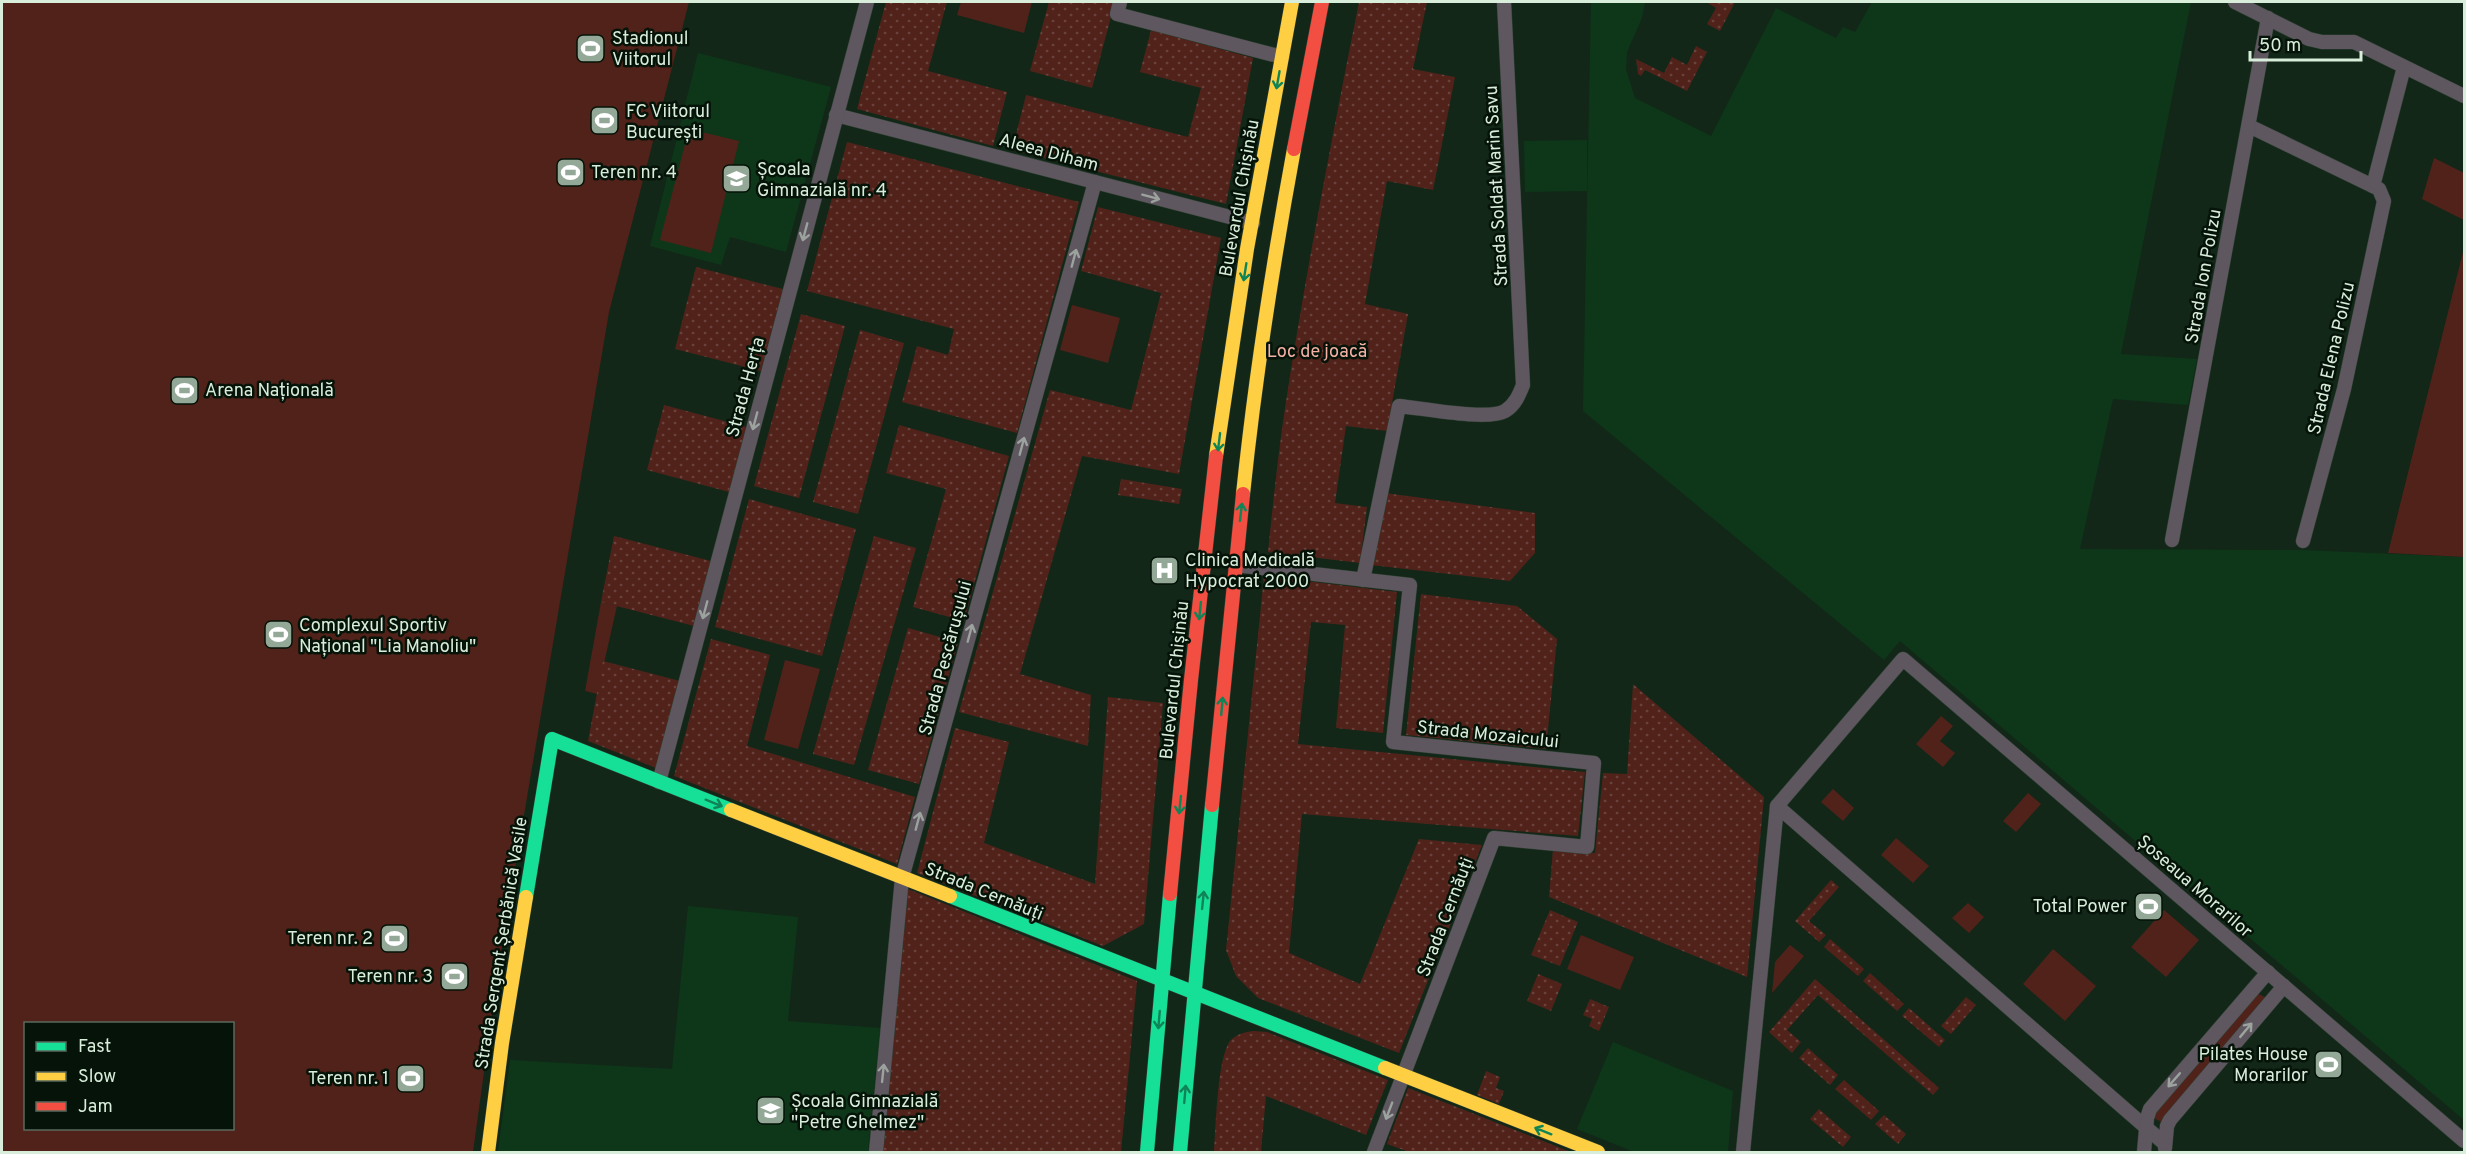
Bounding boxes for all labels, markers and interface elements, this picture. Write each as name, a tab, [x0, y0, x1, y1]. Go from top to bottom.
scale bar	[2250, 24, 2361, 62]
place label: Stadionul Viitorul	[612, 28, 689, 72]
sports icon: Stadionul Viitorul	[575, 32, 607, 64]
text: 50 m	[2259, 35, 2301, 58]
one-way arrow	[1272, 69, 1283, 89]
street label: Strada Soldat Marin Savu	[1481, 85, 1514, 287]
place label: FC Viitorul București	[626, 101, 710, 145]
sports icon: FC Viitorul București	[589, 105, 621, 137]
street label: Bulevardul Chișinău	[1215, 118, 1266, 279]
street label: Aleea Diham	[996, 129, 1101, 178]
sports icon: Teren nr. 4	[554, 156, 586, 188]
place label: Școala Gimnazială nr. 4	[757, 159, 887, 203]
place label: Teren nr. 4	[591, 162, 677, 185]
school or university icon: Școala Gimnazială nr. 4	[720, 163, 752, 195]
one-way arrow	[1142, 191, 1161, 203]
street label: Strada Ion Polizu	[2181, 207, 2228, 345]
one-way arrow	[798, 223, 810, 242]
one-way arrow	[1069, 248, 1080, 267]
one-way arrow	[1239, 261, 1250, 281]
street label: Strada Elena Polizu	[2304, 280, 2361, 437]
street label: Strada Herța	[722, 335, 771, 440]
park label: Loc de joacă	[1267, 341, 1367, 364]
sports icon: Arena Națională	[168, 374, 200, 406]
place label: Arena Națională	[205, 380, 334, 403]
one-way arrow	[749, 411, 760, 430]
one-way arrow	[1213, 431, 1224, 451]
one-way arrow	[1017, 436, 1028, 455]
one-way arrow	[1236, 502, 1247, 522]
place label: Clinica Medicală Hypocrat 2000	[1185, 550, 1315, 594]
hospital icon: Clinica Medicală Hypocrat 2000	[1148, 554, 1180, 586]
street label: Strada Pescărușului	[915, 579, 978, 738]
one-way arrow	[699, 600, 711, 619]
street label: Bulevardul Chișinău	[1156, 600, 1195, 761]
one-way arrow	[1194, 600, 1205, 620]
place label: Complexul Sportiv Național "Lia Manoliu"	[299, 615, 476, 659]
sports icon: Complexul Sportiv Național "Lia Manoliu"	[262, 619, 294, 651]
one-way arrow	[965, 624, 976, 643]
one-way arrow	[1217, 697, 1228, 716]
street label: Strada Mozaicului	[1416, 717, 1560, 754]
one-way arrow	[1174, 794, 1185, 814]
one-way arrow	[704, 798, 722, 809]
one-way arrow	[913, 812, 924, 831]
street label: Strada Sergent Șerbănică Vasile	[471, 815, 534, 1071]
street label: Șoseaua Morarilor	[2132, 831, 2256, 944]
street label: Strada Cernăuți	[1413, 855, 1480, 981]
street label: Strada Cernăuți	[921, 858, 1046, 927]
sports icon: Total Power	[2132, 890, 2164, 922]
one-way arrow	[1198, 891, 1209, 910]
place label: Total Power	[2032, 896, 2127, 919]
sports icon: Teren nr. 2	[378, 922, 410, 954]
place label: Teren nr. 2	[287, 928, 373, 951]
sports icon: Teren nr. 3	[438, 960, 470, 992]
place label: Teren nr. 3	[348, 966, 433, 989]
one-way arrow	[1153, 1009, 1164, 1029]
legend	[24, 1022, 234, 1130]
one-way arrow	[2239, 1023, 2253, 1038]
text: Fast	[78, 1036, 111, 1059]
place label: Pilates House Morarilor	[2199, 1044, 2308, 1088]
sports icon: Pilates House Morarilor	[2313, 1048, 2345, 1080]
sports icon: Teren nr. 1	[394, 1062, 426, 1094]
one-way arrow	[878, 1064, 889, 1084]
text: Slow	[78, 1066, 116, 1089]
place label: Teren nr. 1	[308, 1068, 389, 1091]
one-way arrow	[2167, 1072, 2181, 1087]
one-way arrow	[1180, 1085, 1191, 1105]
place label: Școala Gimnazială "Petre Ghelmez"	[791, 1091, 938, 1135]
school or university icon: Școala Gimnazială "Petre Ghelmez"	[754, 1095, 786, 1127]
text: Jam	[78, 1096, 113, 1119]
one-way arrow	[1382, 1101, 1393, 1120]
one-way arrow	[1534, 1125, 1553, 1136]

